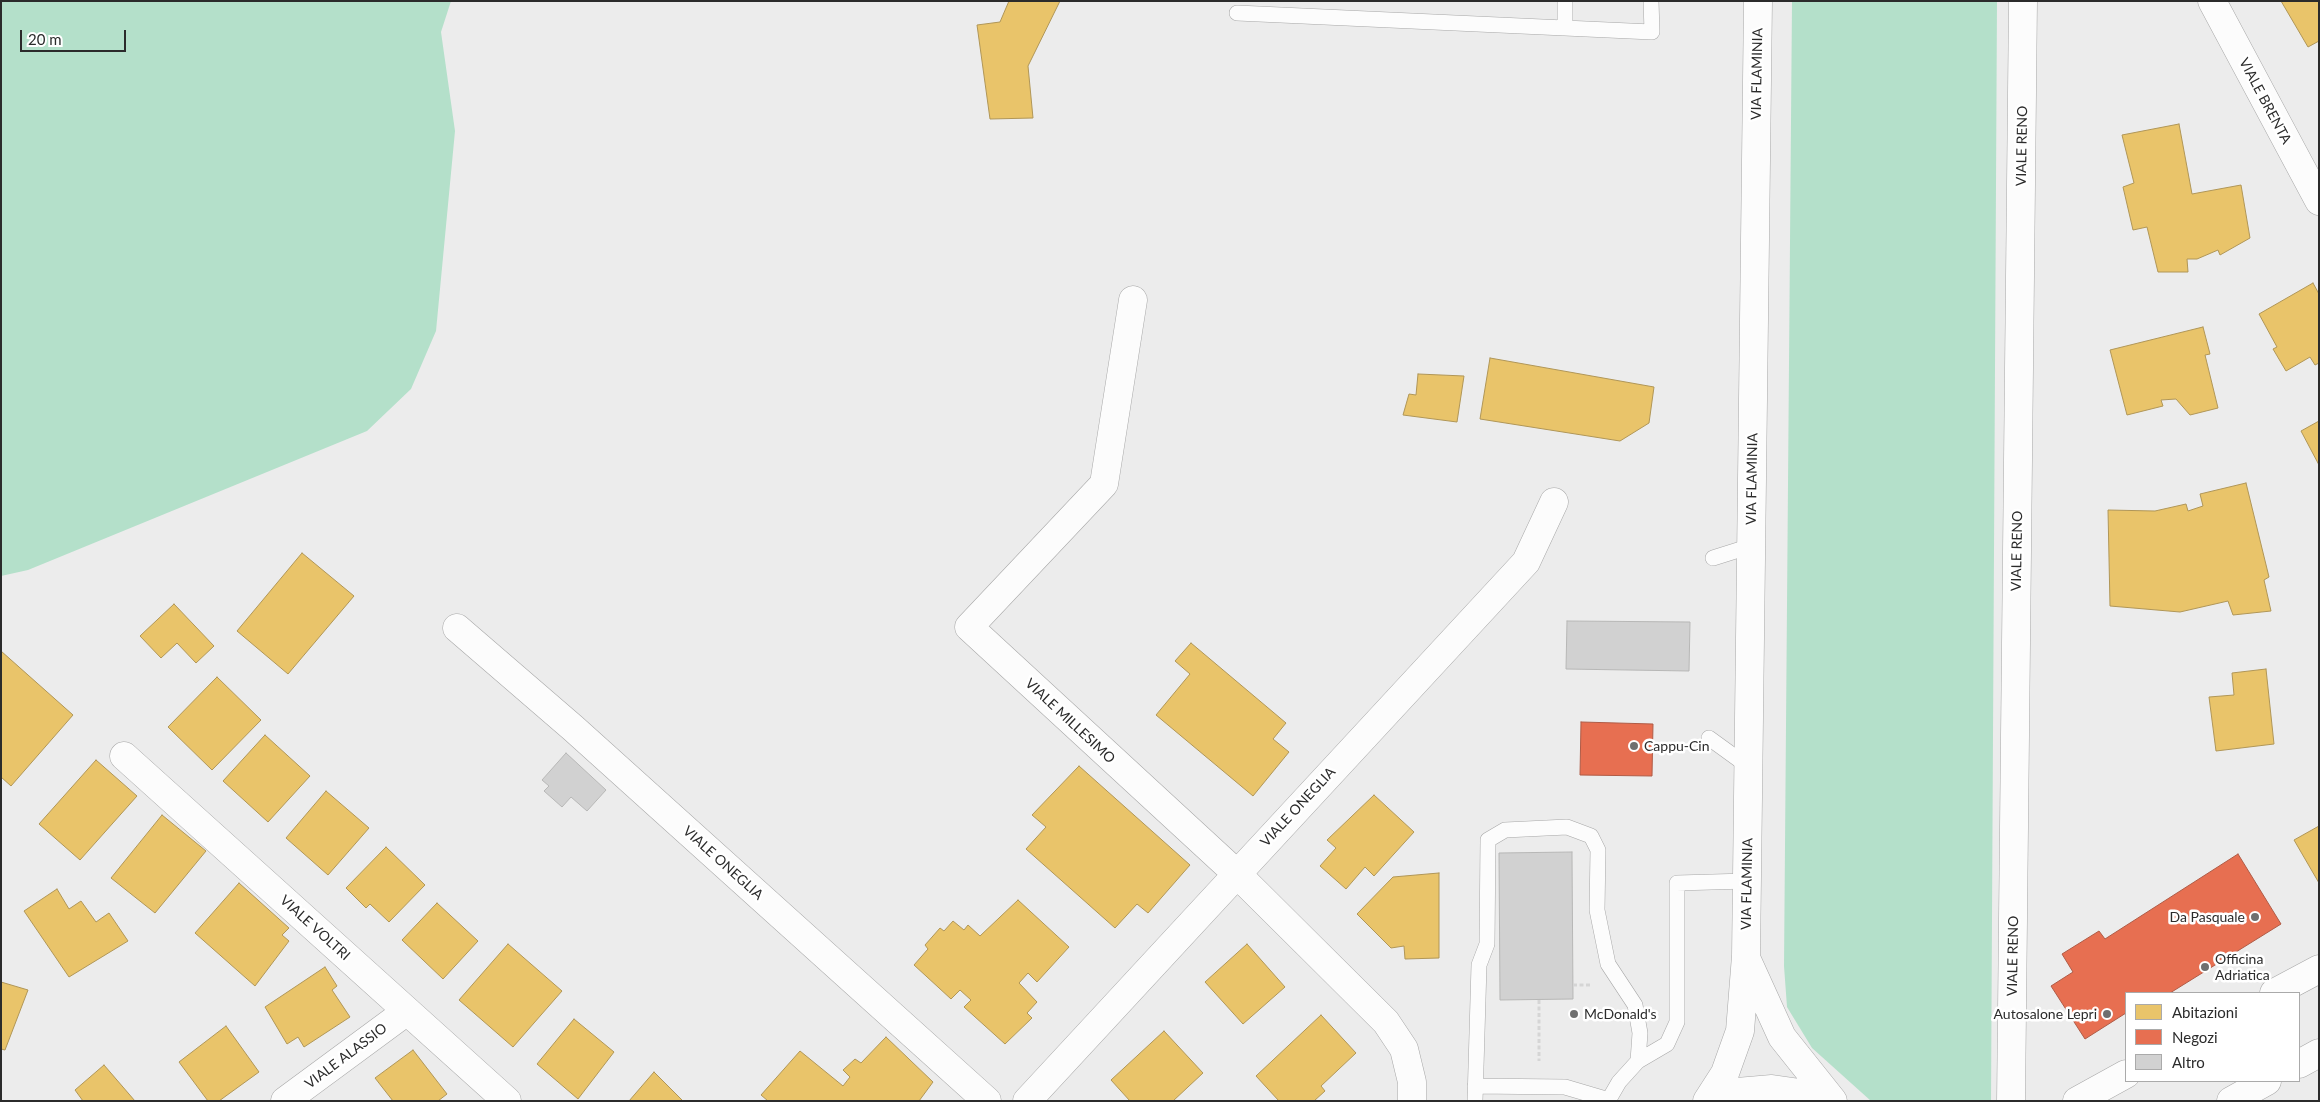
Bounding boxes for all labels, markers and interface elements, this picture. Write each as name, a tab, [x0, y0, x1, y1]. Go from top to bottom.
scale bar	[22, 20, 129, 52]
street label: VIA FLAMINIA	[1748, 28, 1766, 120]
text: 20 m	[28, 30, 62, 48]
street label: VIALE BRENTA	[2235, 55, 2295, 147]
street label: VIALE RENO	[2013, 106, 2031, 186]
street label: VIA FLAMINIA	[1743, 433, 1761, 525]
street label: VIALE RENO	[2008, 511, 2026, 591]
street label: VIALE MILLESIMO	[1022, 675, 1118, 767]
place label: Cappu-Cin	[1644, 738, 1710, 754]
marker: Cappu-Cin	[1628, 740, 1640, 752]
street label: VIALE ONEGLIA	[1257, 764, 1339, 850]
street label: VIALE ONEGLIA	[679, 823, 767, 903]
street label: VIA FLAMINIA	[1738, 838, 1756, 930]
street label: VIALE VOLTRI	[276, 892, 354, 964]
place label: Da Pasquale	[2169, 909, 2245, 925]
marker: Da Pasquale	[2249, 911, 2261, 923]
street label: VIALE RENO	[2004, 916, 2022, 996]
place label: Officina Adriatica	[2215, 951, 2270, 984]
marker: Officina Adriatica	[2199, 961, 2211, 973]
legend	[2125, 992, 2300, 1082]
text: Abitazioni	[2172, 1003, 2238, 1021]
place label: McDonald's	[1584, 1006, 1657, 1022]
place label: Autosalone Lepri	[1994, 1006, 2097, 1022]
marker: McDonald's	[1568, 1008, 1580, 1020]
marker: Autosalone Lepri	[2101, 1008, 2113, 1020]
street label: VIALE ALASSIO	[302, 1020, 390, 1092]
text: Negozi	[2172, 1028, 2218, 1046]
text: Altro	[2172, 1053, 2205, 1071]

